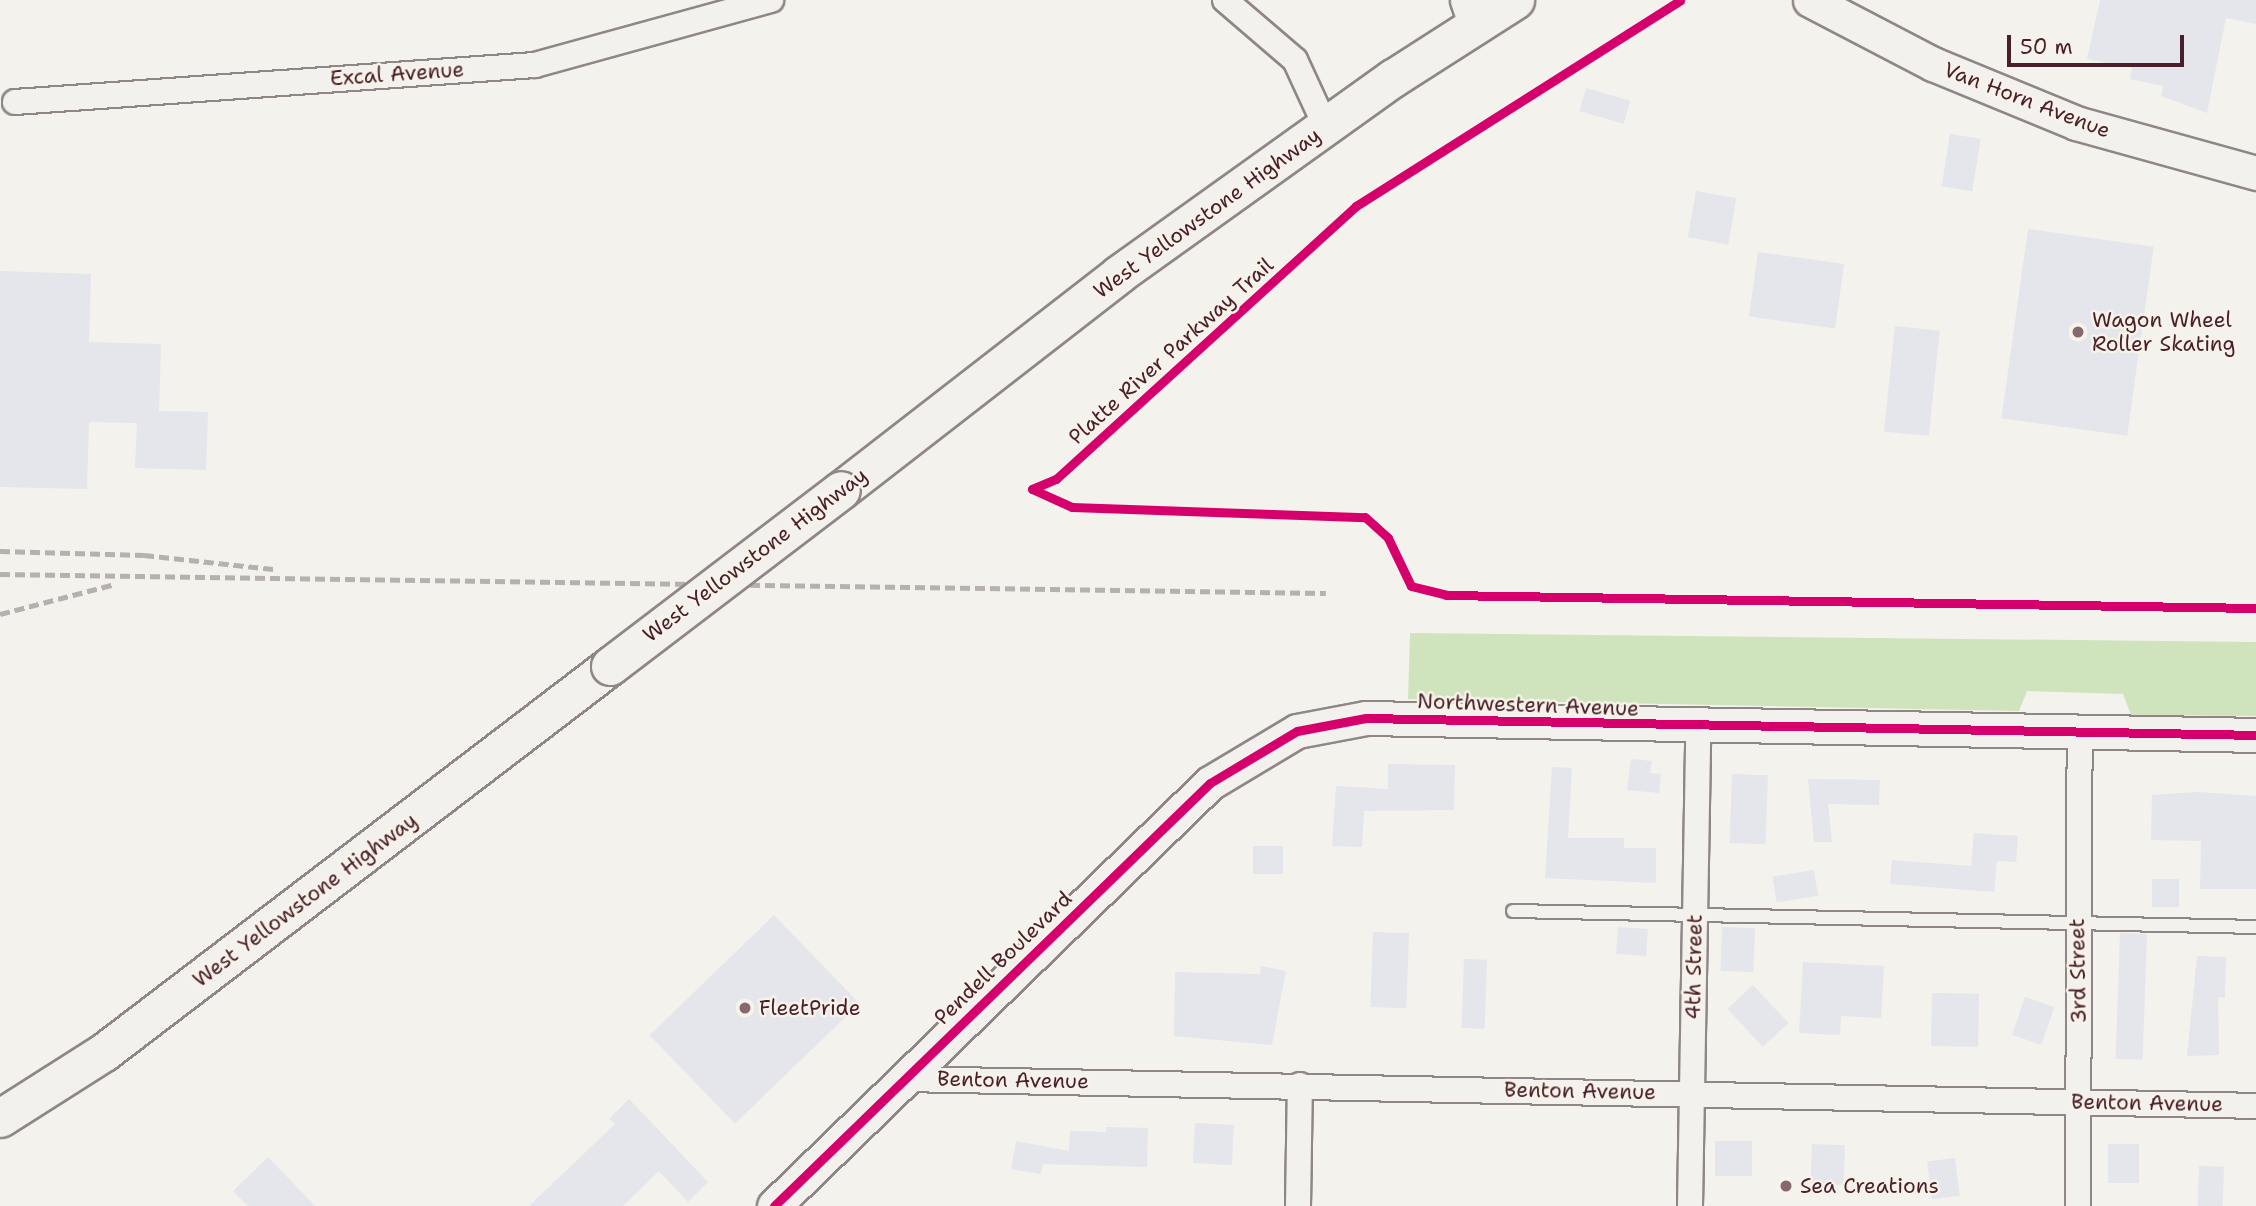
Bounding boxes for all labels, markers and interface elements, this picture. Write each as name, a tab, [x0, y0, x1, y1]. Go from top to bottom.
scale bar	[2011, 21, 2188, 65]
text: 50 m	[2020, 33, 2073, 61]
street label: Excal Avenue	[329, 57, 465, 91]
street label: Van Horn Avenue	[1940, 57, 2114, 143]
street label: West Yellowstone Highway	[1089, 122, 1325, 304]
street label: Platte River Parkway Trail	[1063, 252, 1279, 450]
place label: Wagon Wheel Roller Skating	[2092, 307, 2235, 357]
marker: Wagon Wheel Roller Skating	[2070, 324, 2086, 340]
street label: West Yellowstone Highway	[638, 462, 872, 648]
street label: Northwestern Avenue	[1417, 689, 1639, 721]
street label: West Yellowstone Highway	[188, 807, 422, 993]
street label: Pendell Boulevard	[929, 886, 1077, 1030]
street label: 4th Street	[1680, 914, 1708, 1020]
street label: 3rd Street	[2064, 918, 2092, 1024]
place label: FleetPride	[759, 995, 861, 1021]
marker: FleetPride	[737, 1000, 753, 1016]
street label: Benton Avenue	[937, 1066, 1089, 1094]
street label: Benton Avenue	[1504, 1077, 1656, 1105]
street label: Benton Avenue	[2071, 1089, 2223, 1117]
place label: Sea Creations	[1800, 1173, 1939, 1199]
marker: Sea Creations	[1778, 1178, 1794, 1194]

